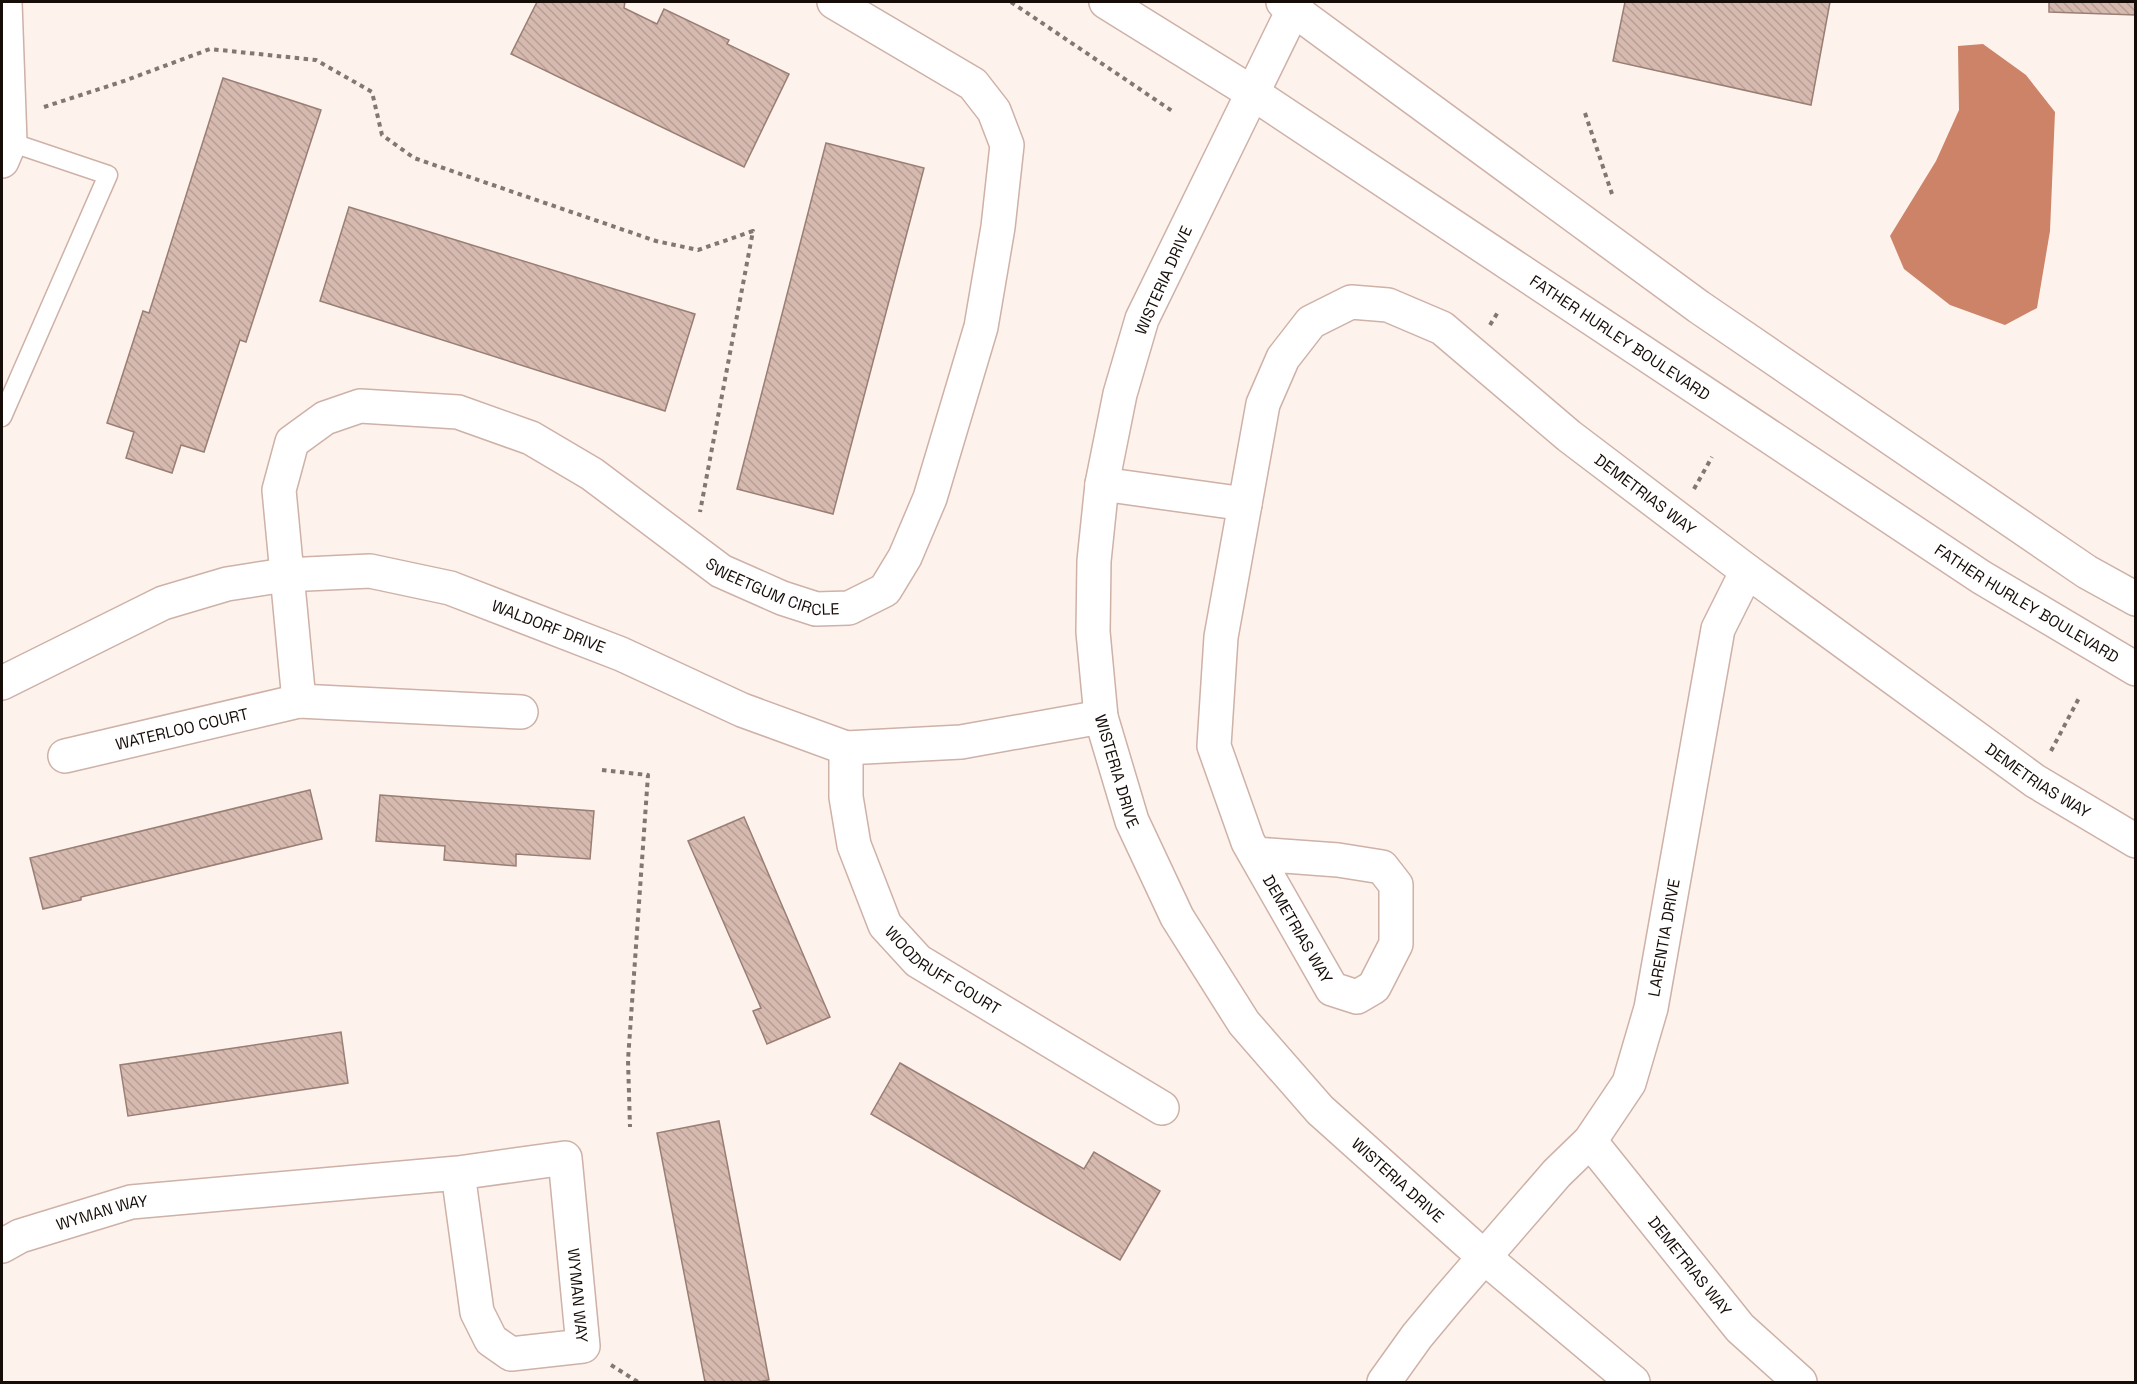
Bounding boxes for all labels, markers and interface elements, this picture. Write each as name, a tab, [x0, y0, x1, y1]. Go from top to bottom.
street label: WISTERIA DRIVE	[1130, 222, 1197, 338]
street label: FATHER HURLEY BOULEVARD	[1526, 270, 1714, 405]
street label: DEMETRIAS WAY	[1590, 449, 1700, 540]
street label: FATHER HURLEY BOULEVARD	[1931, 539, 2123, 668]
street label: SWEETGUM CIRCLE	[701, 553, 840, 620]
street label: WALDORF DRIVE	[489, 595, 608, 658]
street label: WATERLOO COURT	[113, 703, 251, 755]
street label: WISTERIA DRIVE	[1090, 712, 1144, 832]
street label: DEMETRIAS WAY	[1981, 738, 2095, 823]
street label: DEMETRIAS WAY	[1258, 871, 1337, 987]
street label: LARENTIA DRIVE	[1643, 877, 1685, 998]
street label: WOODRUFF COURT	[880, 922, 1005, 1019]
street label: WISTERIA DRIVE	[1347, 1133, 1448, 1227]
street label: WYMAN WAY	[54, 1191, 149, 1235]
street label: DEMETRIAS WAY	[1643, 1212, 1736, 1320]
street label: WYMAN WAY	[563, 1247, 593, 1344]

